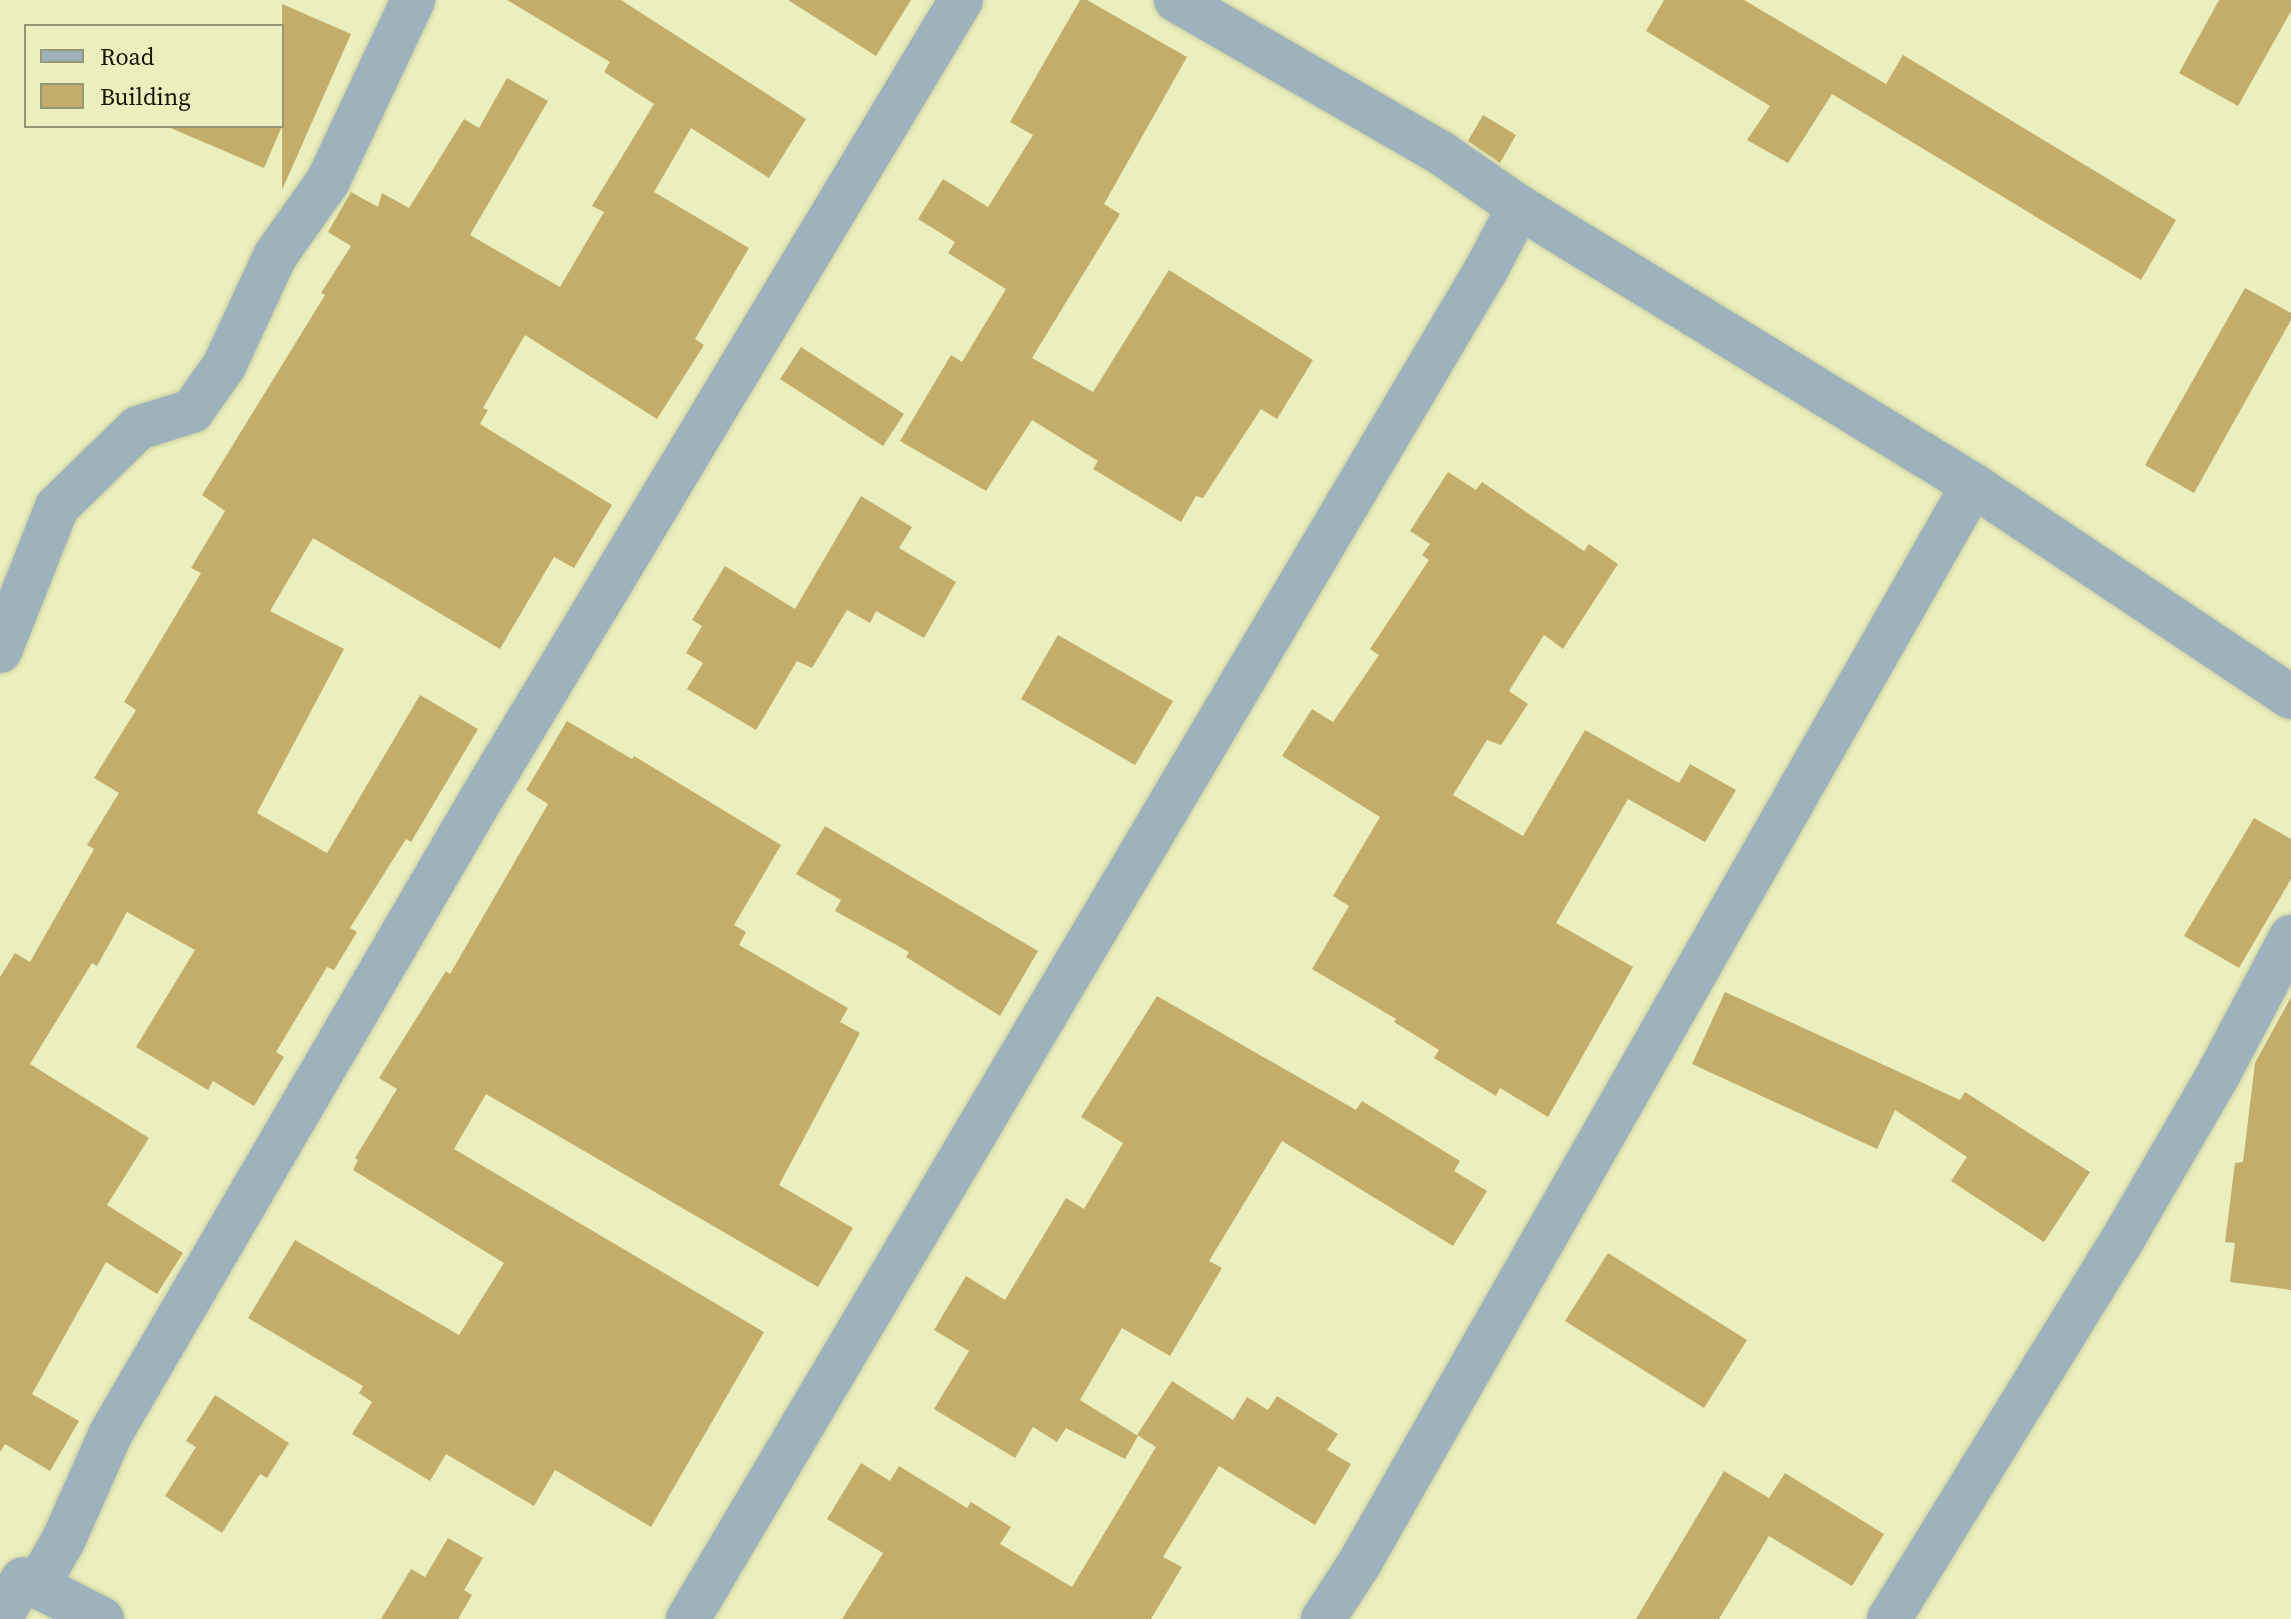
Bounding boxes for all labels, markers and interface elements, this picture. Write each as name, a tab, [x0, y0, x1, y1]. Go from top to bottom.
legend	[24, 24, 284, 128]
text: Road	[100, 40, 154, 73]
text: Building	[100, 80, 191, 113]

